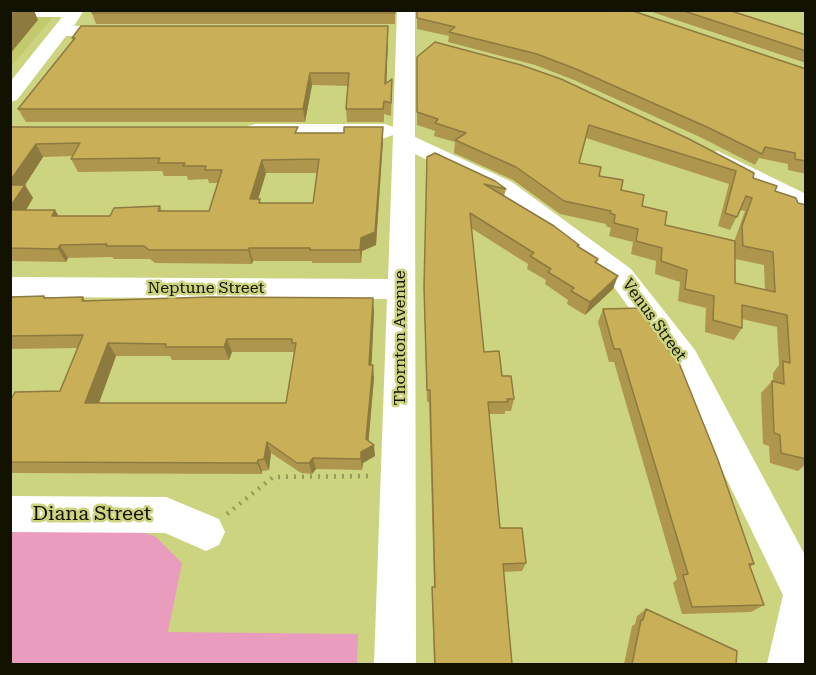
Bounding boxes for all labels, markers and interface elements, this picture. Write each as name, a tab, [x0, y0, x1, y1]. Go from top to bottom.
street label: Thornton Avenue	[390, 270, 410, 406]
street label: Venus Street	[618, 275, 690, 365]
street label: Neptune Street	[148, 278, 264, 298]
street label: Diana Street	[33, 502, 151, 526]

